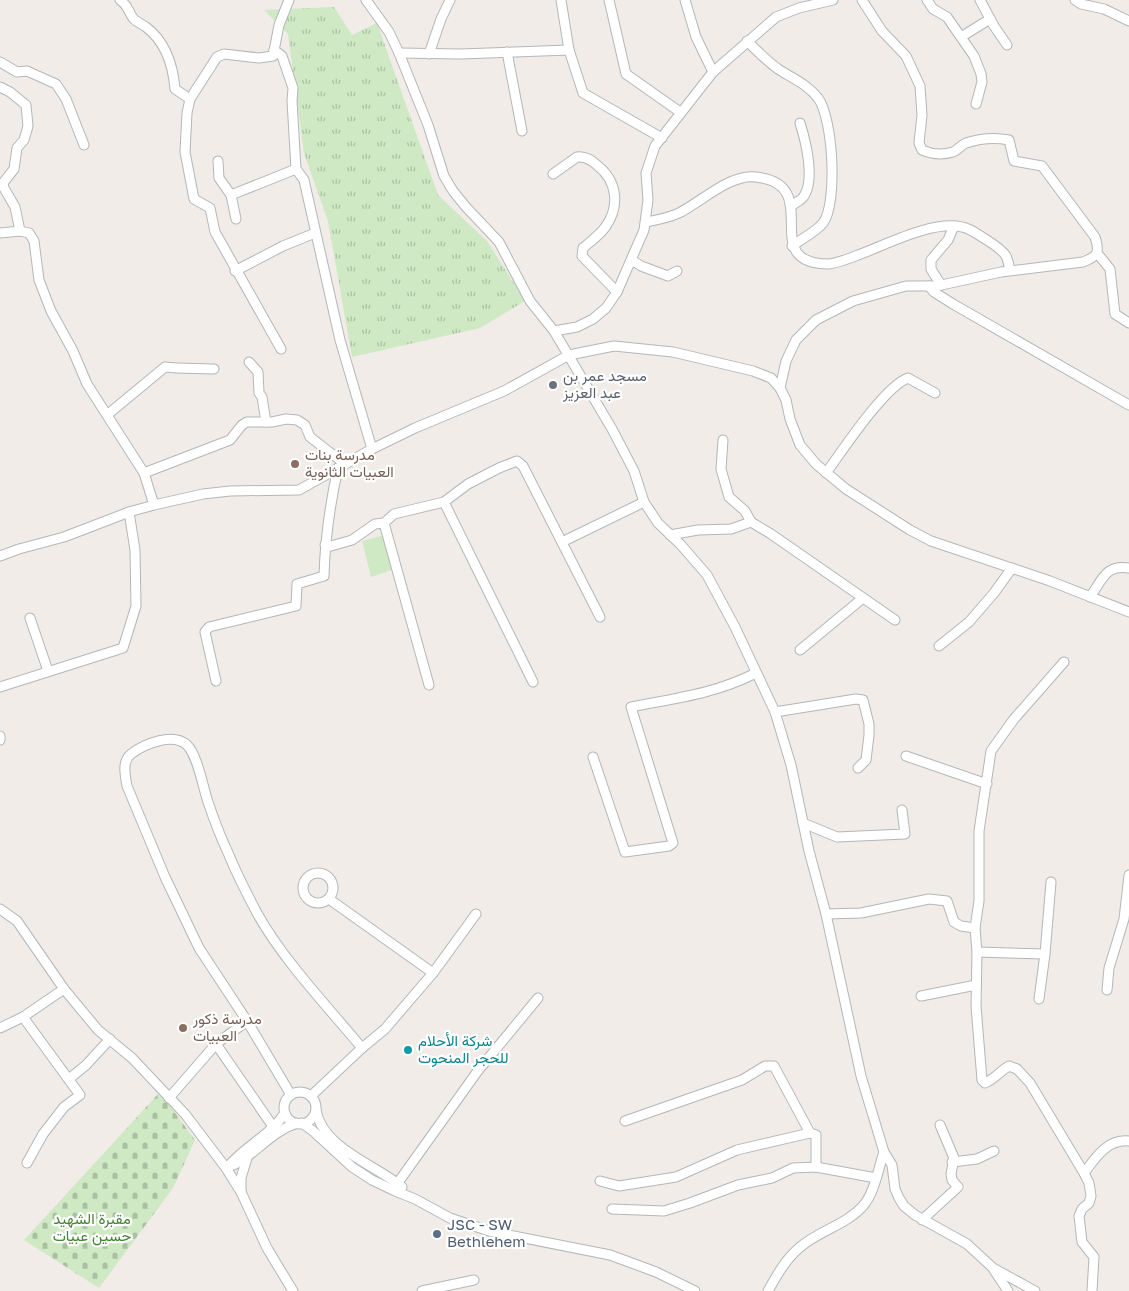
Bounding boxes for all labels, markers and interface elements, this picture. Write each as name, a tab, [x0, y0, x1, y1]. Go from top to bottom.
place label: مسجد عمر بن عبد العزيز	[562, 366, 647, 402]
marker: مسجد عمر بن عبد العزيز	[547, 379, 559, 391]
place label: مدرسة بنات العبيات الثانوية	[305, 445, 394, 481]
marker: مدرسة بنات العبيات الثانوية	[289, 458, 301, 470]
place label: مدرسة ذكور العبيات	[192, 1009, 262, 1045]
marker: مدرسة ذكور العبيات	[177, 1022, 189, 1034]
place label: شركة الأحلام للحجر المنحوت	[418, 1031, 509, 1067]
marker: شركة الأحلام للحجر المنحوت	[402, 1044, 414, 1056]
park label: مقبرة الشهيد حسين عبيات	[53, 1209, 131, 1246]
place label: JSC - SW Bethlehem	[447, 1215, 526, 1250]
marker: JSC - SW Bethlehem	[431, 1228, 443, 1240]

